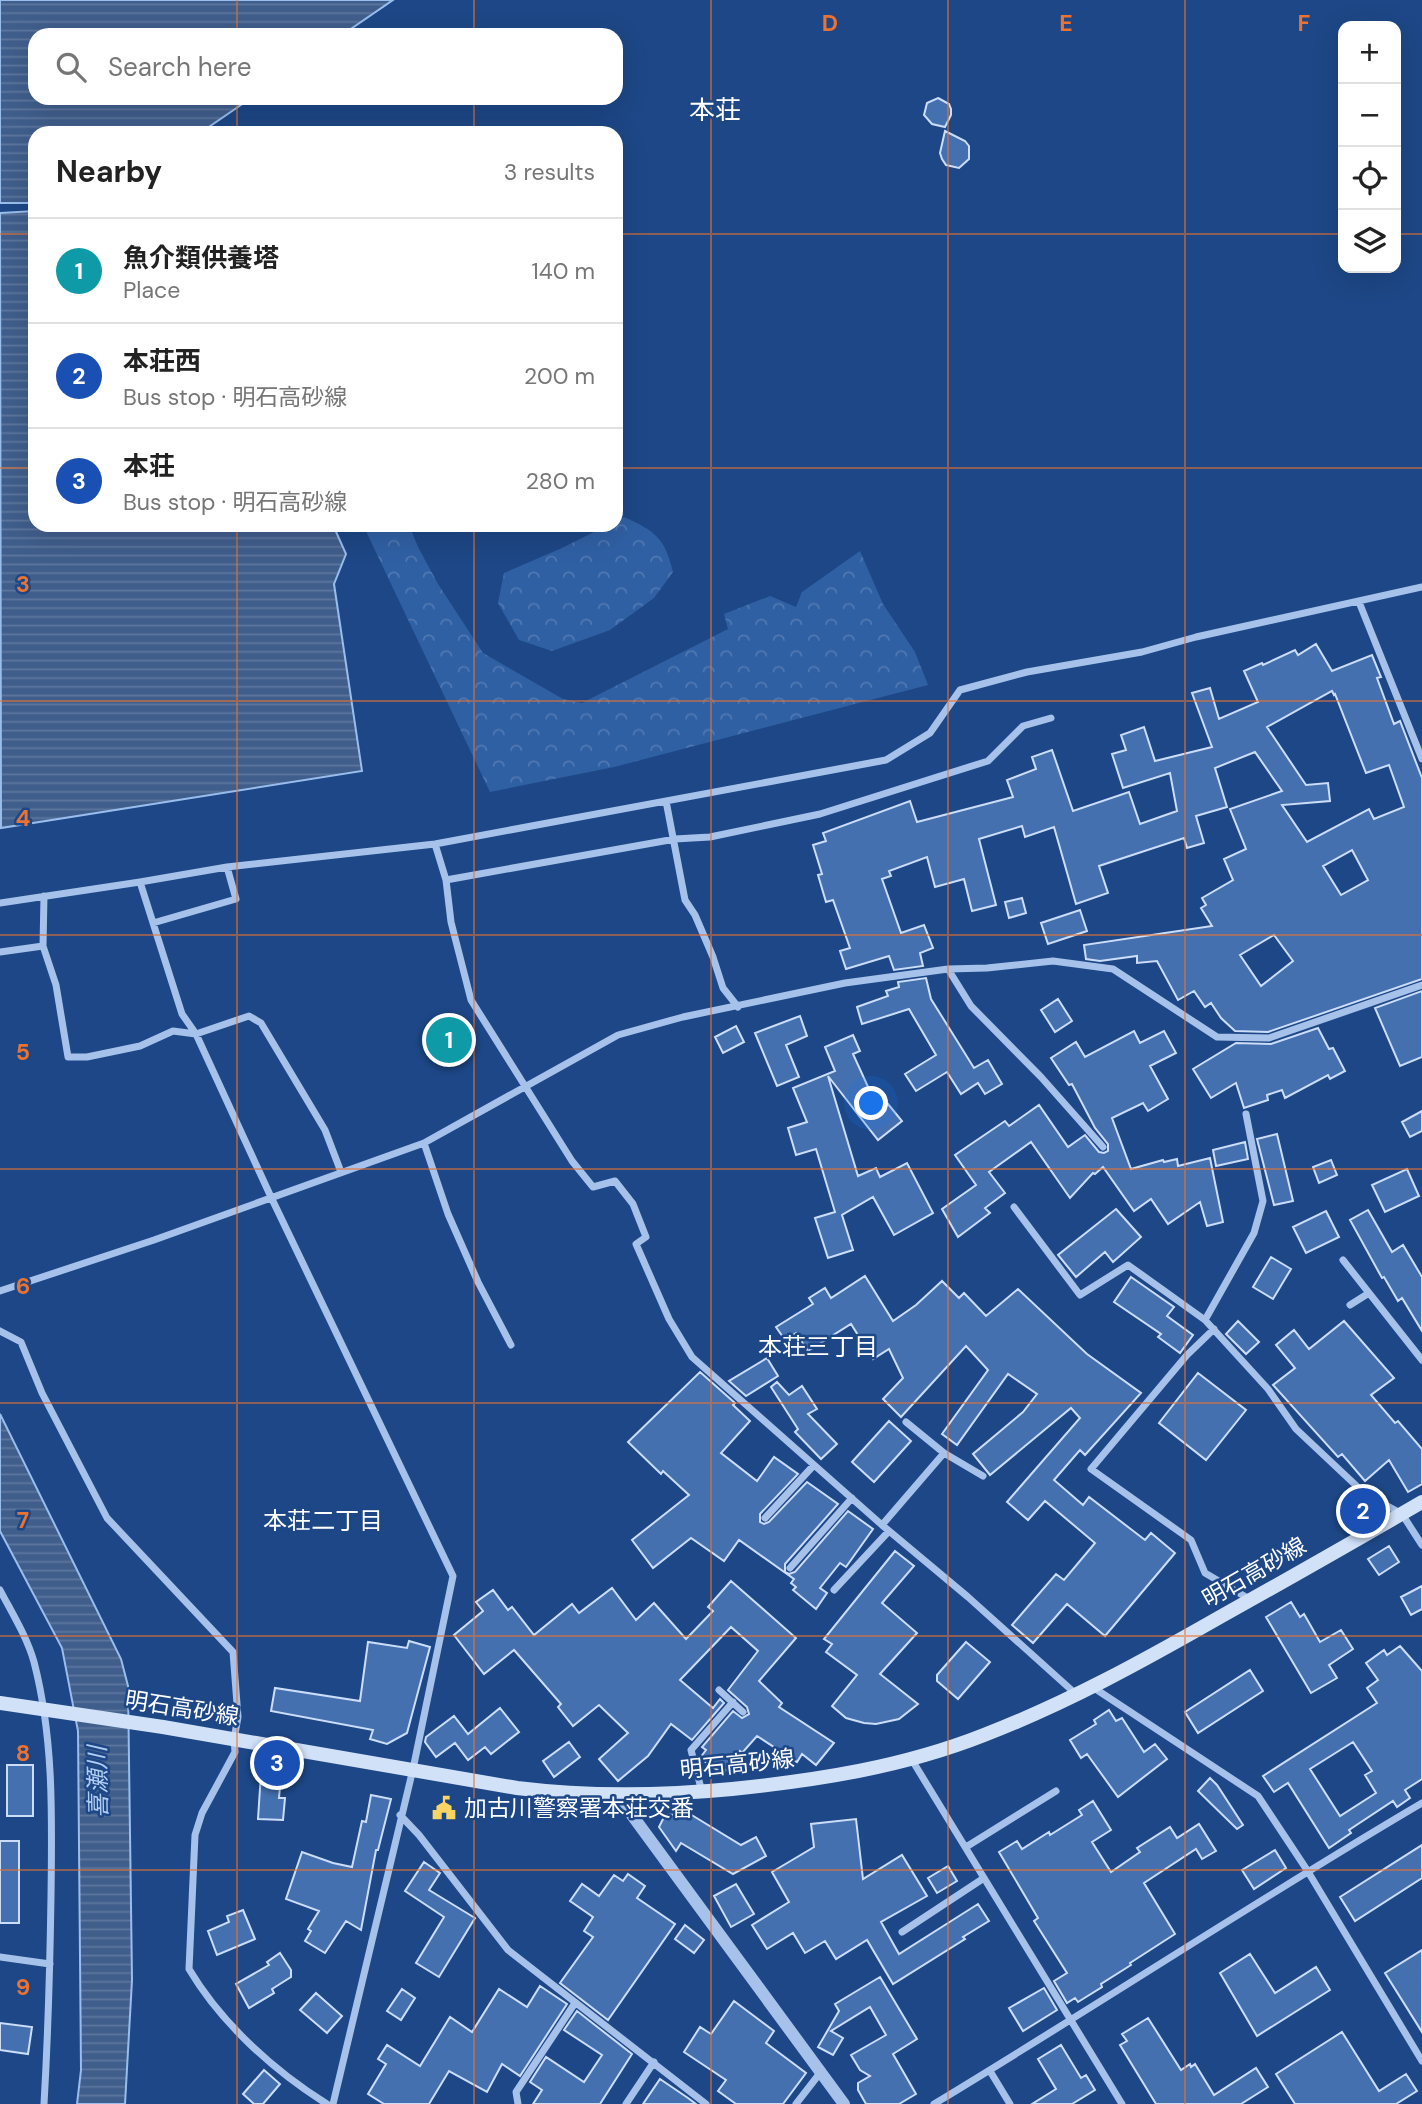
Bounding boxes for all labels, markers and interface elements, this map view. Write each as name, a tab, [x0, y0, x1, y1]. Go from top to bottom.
text: D	[822, 8, 838, 38]
text: E	[1059, 8, 1073, 38]
text: F	[1298, 8, 1311, 38]
map controls	[1338, 21, 1401, 273]
button: +	[1338, 21, 1401, 84]
search box	[28, 28, 623, 105]
icon: search	[52, 48, 90, 86]
text: Search here	[108, 50, 251, 84]
button: −	[1338, 84, 1401, 147]
district label: 本荘	[689, 93, 741, 127]
button: locate	[1338, 147, 1401, 210]
text: Nearby	[56, 152, 162, 191]
text: 3 results	[504, 157, 595, 187]
button: layers	[1338, 210, 1401, 273]
text: 魚介類供養塔	[123, 241, 279, 275]
text: 1	[75, 256, 83, 286]
text: 140 m	[532, 256, 595, 286]
text: Place	[123, 275, 180, 305]
text: 本荘西	[123, 344, 201, 378]
text: 2	[72, 361, 86, 391]
text: 200 m	[524, 361, 595, 391]
text: Bus stop · 明石高砂線	[123, 382, 347, 412]
text: 本荘	[123, 449, 175, 483]
text: 3	[72, 466, 86, 496]
text: 280 m	[526, 466, 595, 496]
text: Bus stop · 明石高砂線	[123, 487, 347, 517]
text: 3	[16, 569, 30, 599]
text: 4	[16, 803, 31, 833]
pin: 1	[426, 1014, 472, 1066]
text: 5	[16, 1037, 30, 1067]
your location	[854, 1086, 888, 1120]
text: 6	[16, 1271, 30, 1301]
district label: 本荘三丁目	[758, 1331, 878, 1362]
pin: 2	[1340, 1485, 1386, 1537]
text: 7	[17, 1505, 29, 1535]
district label: 本荘二丁目	[263, 1505, 383, 1536]
street label: 明石高砂線	[1197, 1530, 1311, 1614]
street label: 明石高砂線	[123, 1684, 241, 1732]
pin: 3	[254, 1737, 300, 1789]
text: 8	[16, 1738, 30, 1768]
water label: 喜瀬川	[81, 1743, 114, 1818]
street label: 明石高砂線	[678, 1743, 796, 1785]
place label: 加古川警察署本荘交番	[464, 1793, 694, 1823]
public building icon: 加古川警察署本荘交番	[430, 1794, 458, 1822]
text: 9	[16, 1972, 30, 2002]

